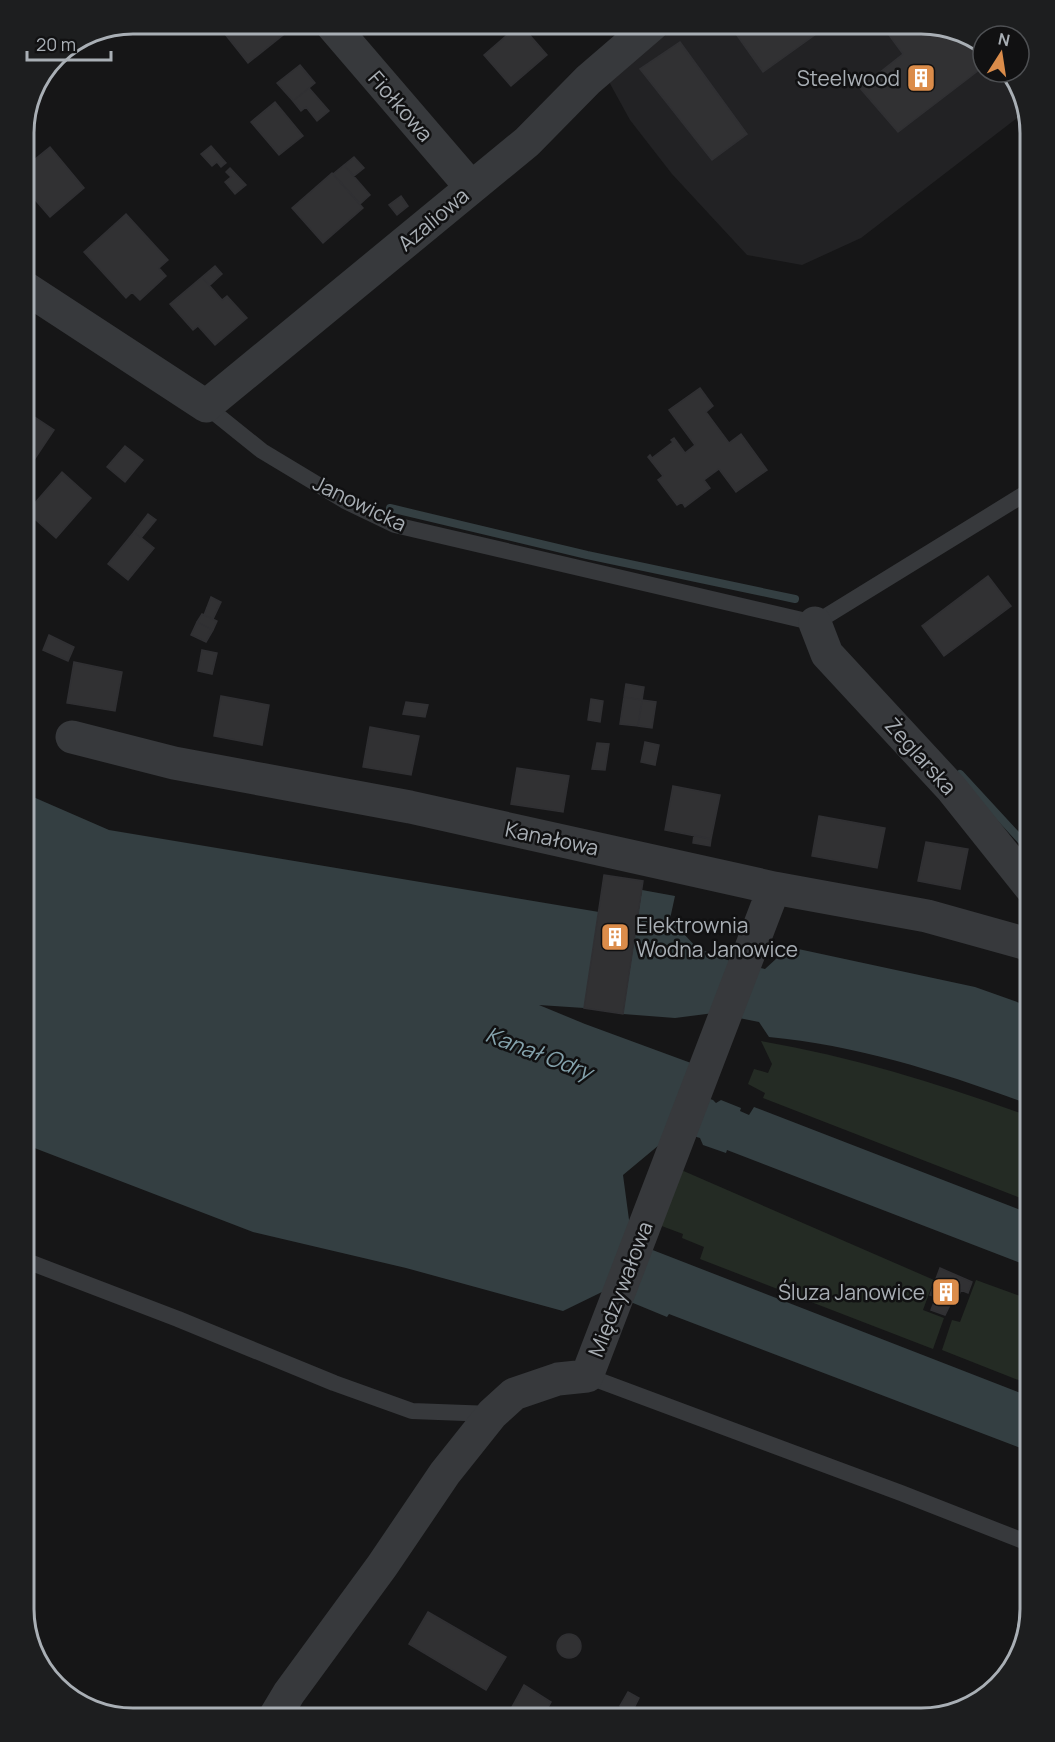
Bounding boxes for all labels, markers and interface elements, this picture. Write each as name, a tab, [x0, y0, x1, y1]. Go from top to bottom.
scale bar	[27, 24, 111, 62]
north arrow	[971, 24, 1031, 84]
text: N	[996, 27, 1012, 51]
text: 20 m	[36, 32, 76, 56]
building icon: Steelwood	[905, 62, 937, 94]
place label: Steelwood	[797, 64, 900, 92]
street label: Fiołkowa	[363, 65, 439, 147]
street label: Azaliowa	[392, 181, 474, 257]
street label: Janowicka	[309, 468, 411, 538]
street label: Żeglarska	[879, 712, 963, 800]
street label: Kanałowa	[503, 814, 601, 862]
place label: Elektrownia Wodna Janowice	[636, 911, 798, 963]
building icon: Elektrownia Wodna Janowice	[599, 921, 631, 953]
water label: Kanał Odry	[482, 1019, 600, 1088]
street label: Międzywałowa	[581, 1217, 659, 1361]
building icon: Śluza Janowice	[930, 1276, 962, 1308]
place label: Śluza Janowice	[778, 1278, 925, 1306]

